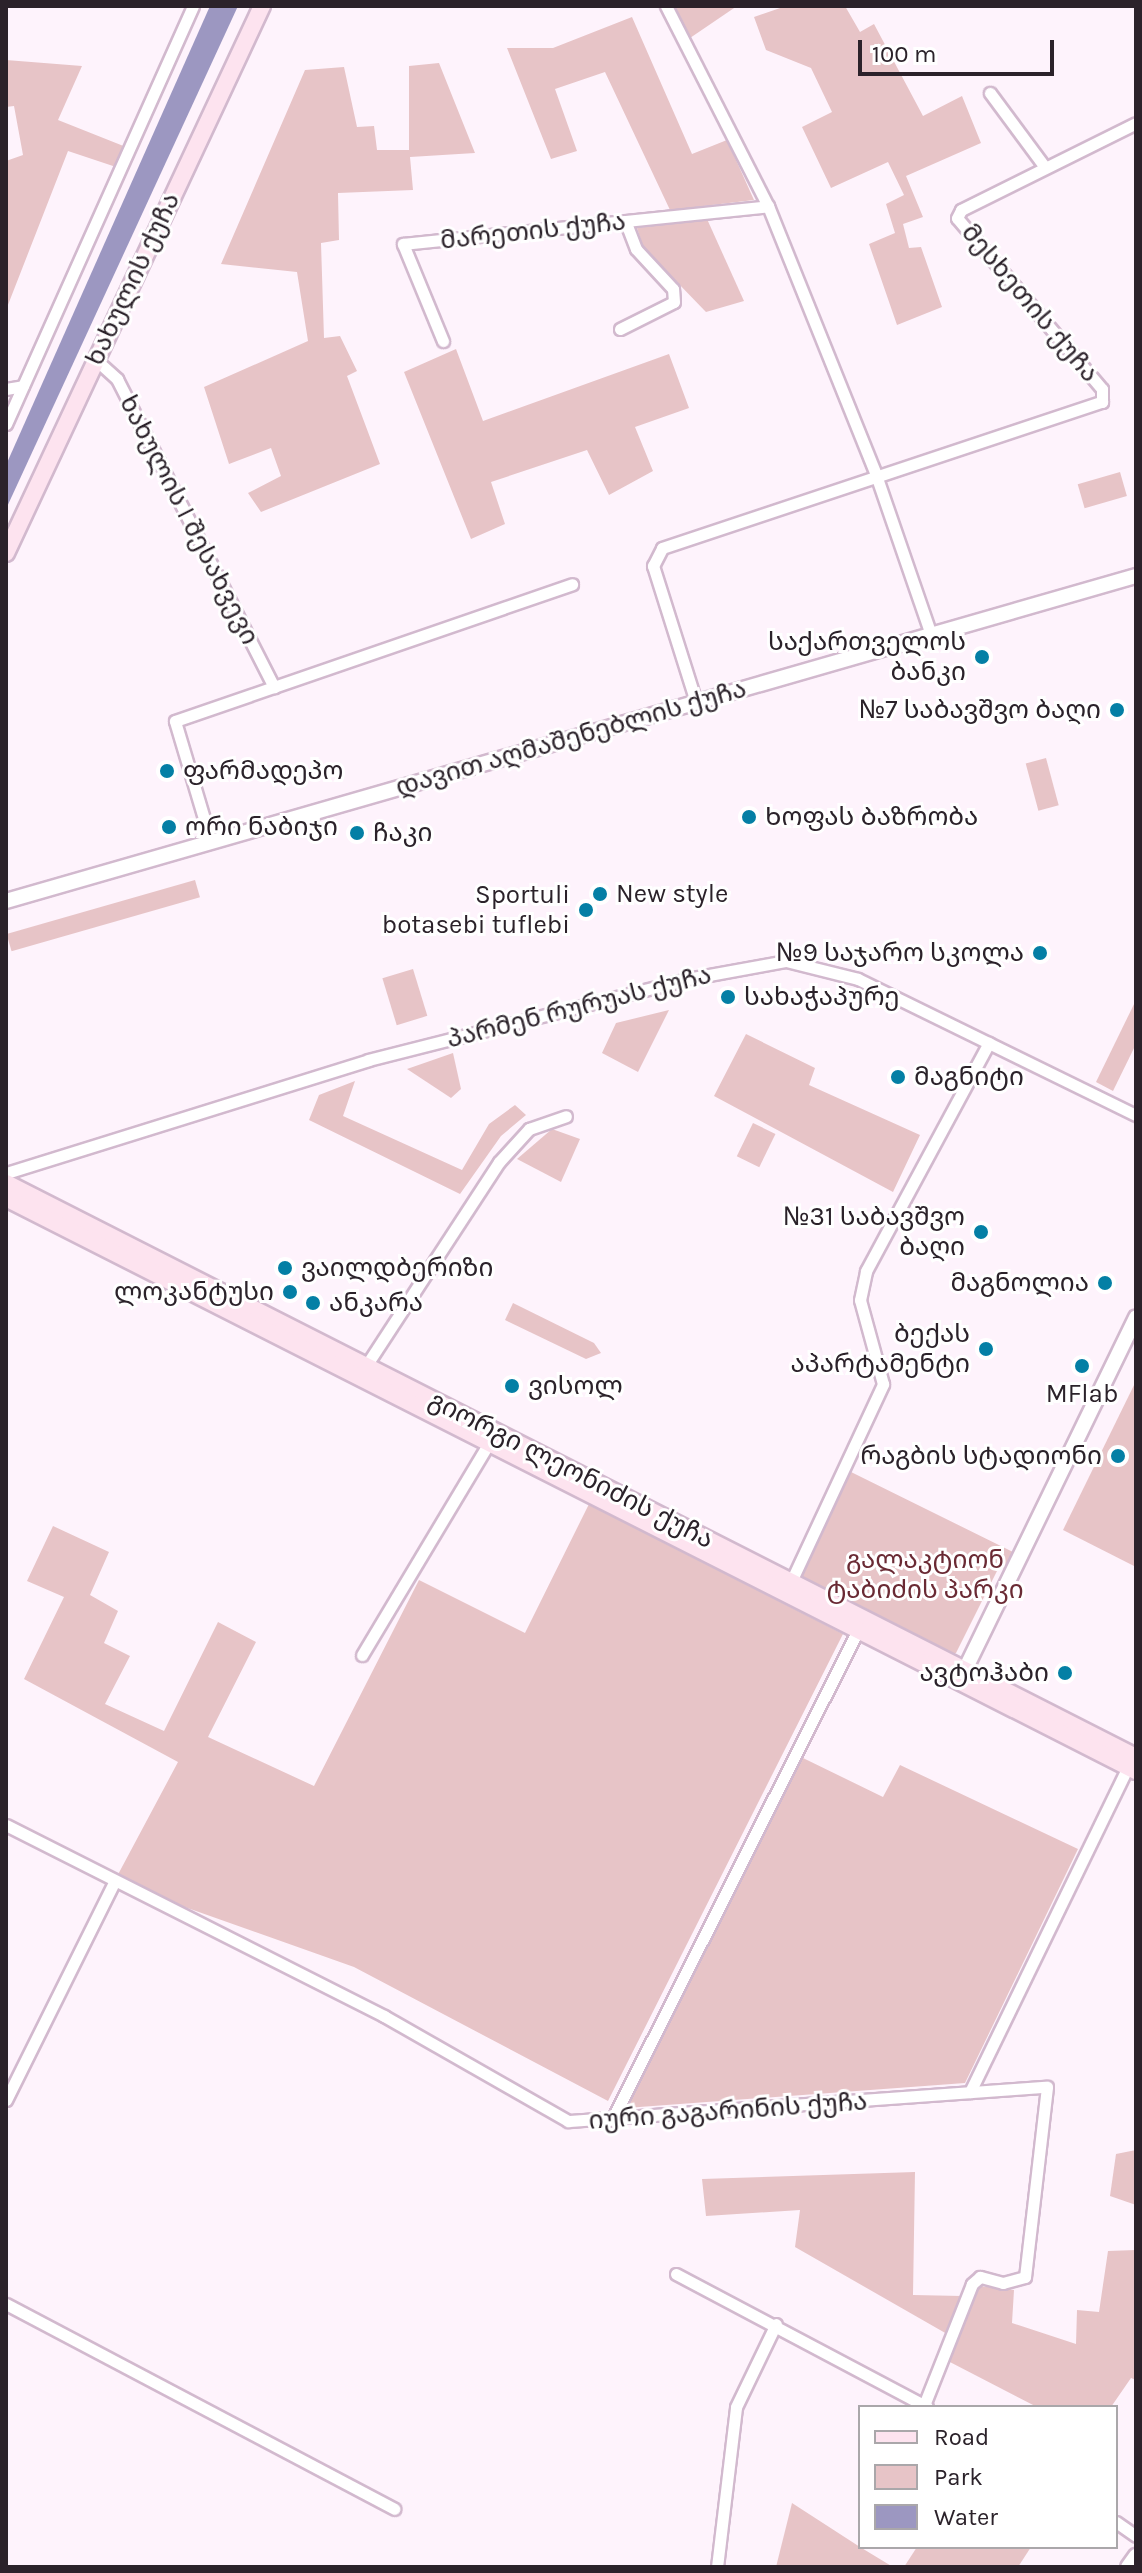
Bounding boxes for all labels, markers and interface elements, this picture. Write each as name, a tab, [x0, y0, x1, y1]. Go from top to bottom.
scale bar	[862, 24, 1058, 74]
text: 100 m	[872, 40, 937, 68]
street label: ხახულის ქუჩა	[79, 188, 187, 370]
street label: მარეთის ქუჩა	[439, 206, 627, 256]
street label: მესხეთის ქუჩა	[955, 217, 1105, 389]
street label: ხახულის I შესახვევი	[113, 390, 265, 650]
place label: საქართველოს ბანკი	[768, 626, 966, 688]
marker: საქართველოს ბანკი	[973, 648, 991, 666]
street label: დავით აღმაშენებლის ქუჩა	[392, 673, 750, 803]
place label: №7 საბავშვო ბაღი	[859, 694, 1101, 726]
marker: №7 საბავშვო ბაღი	[1108, 701, 1126, 719]
place label: ფარმადეპო	[183, 755, 343, 787]
marker: ფარმადეპო	[158, 762, 176, 780]
place label: Ხოფას Ბაზრობა	[765, 801, 978, 833]
marker: Ხოფას Ბაზრობა	[740, 808, 758, 826]
place label: ორი ნაბიჯი	[185, 811, 338, 843]
place label: ჩაკი	[373, 817, 432, 849]
marker: ორი ნაბიჯი	[160, 818, 178, 836]
marker: ჩაკი	[348, 824, 366, 842]
place label: New style	[616, 878, 728, 910]
place label: Sportuli botasebi tuflebi	[382, 879, 570, 940]
marker: New style	[591, 885, 609, 903]
marker: Sportuli botasebi tuflebi	[577, 901, 595, 919]
place label: №9 საჯარო სკოლა	[777, 937, 1024, 969]
marker: №9 საჯარო სკოლა	[1031, 944, 1049, 962]
street label: პარმენ რურუას ქუჩა	[444, 959, 714, 1055]
place label: სახაჭაპურე	[744, 981, 900, 1013]
marker: სახაჭაპურე	[719, 988, 737, 1006]
place label: მაგნიტი	[914, 1061, 1024, 1093]
marker: მაგნიტი	[889, 1068, 907, 1086]
place label: №31 საბავშვო ბაღი	[784, 1201, 965, 1262]
marker: №31 საბავშვო ბაღი	[972, 1223, 990, 1241]
place label: ვაილდბერიზი	[301, 1252, 493, 1284]
marker: ვაილდბერიზი	[276, 1259, 294, 1277]
place label: მაგნოლია	[950, 1267, 1089, 1299]
marker: მაგნოლია	[1096, 1274, 1114, 1292]
place label: ლოკანტუსი	[114, 1276, 274, 1308]
marker: ლოკანტუსი	[281, 1283, 299, 1301]
place label: ანკარა	[329, 1287, 423, 1319]
marker: ანკარა	[304, 1294, 322, 1312]
place label: ბექას აპარტამენტი	[791, 1318, 970, 1380]
marker: ბექას აპარტამენტი	[977, 1340, 995, 1358]
marker: MFlab	[1073, 1357, 1091, 1375]
place label: ვისოლ	[528, 1370, 623, 1402]
marker: ვისოლ	[503, 1377, 521, 1395]
place label: MFlab	[1046, 1378, 1118, 1410]
street label: გიორგი ლეონიძის ქუჩა	[423, 1384, 719, 1556]
place label: რაგბის სტადიონი	[860, 1440, 1102, 1472]
marker: რაგბის სტადიონი	[1109, 1447, 1127, 1465]
park label: გალაკტიონ ტაბიძის პარკი	[826, 1544, 1024, 1606]
place label: ავტოჰაბი	[920, 1657, 1049, 1689]
marker: ავტოჰაბი	[1056, 1664, 1074, 1682]
street label: იური გაგარინის ქუჩა	[588, 2086, 868, 2136]
legend	[858, 2405, 1118, 2549]
text: Road	[934, 2423, 989, 2451]
text: Park	[934, 2463, 983, 2491]
text: Water	[934, 2503, 998, 2531]

